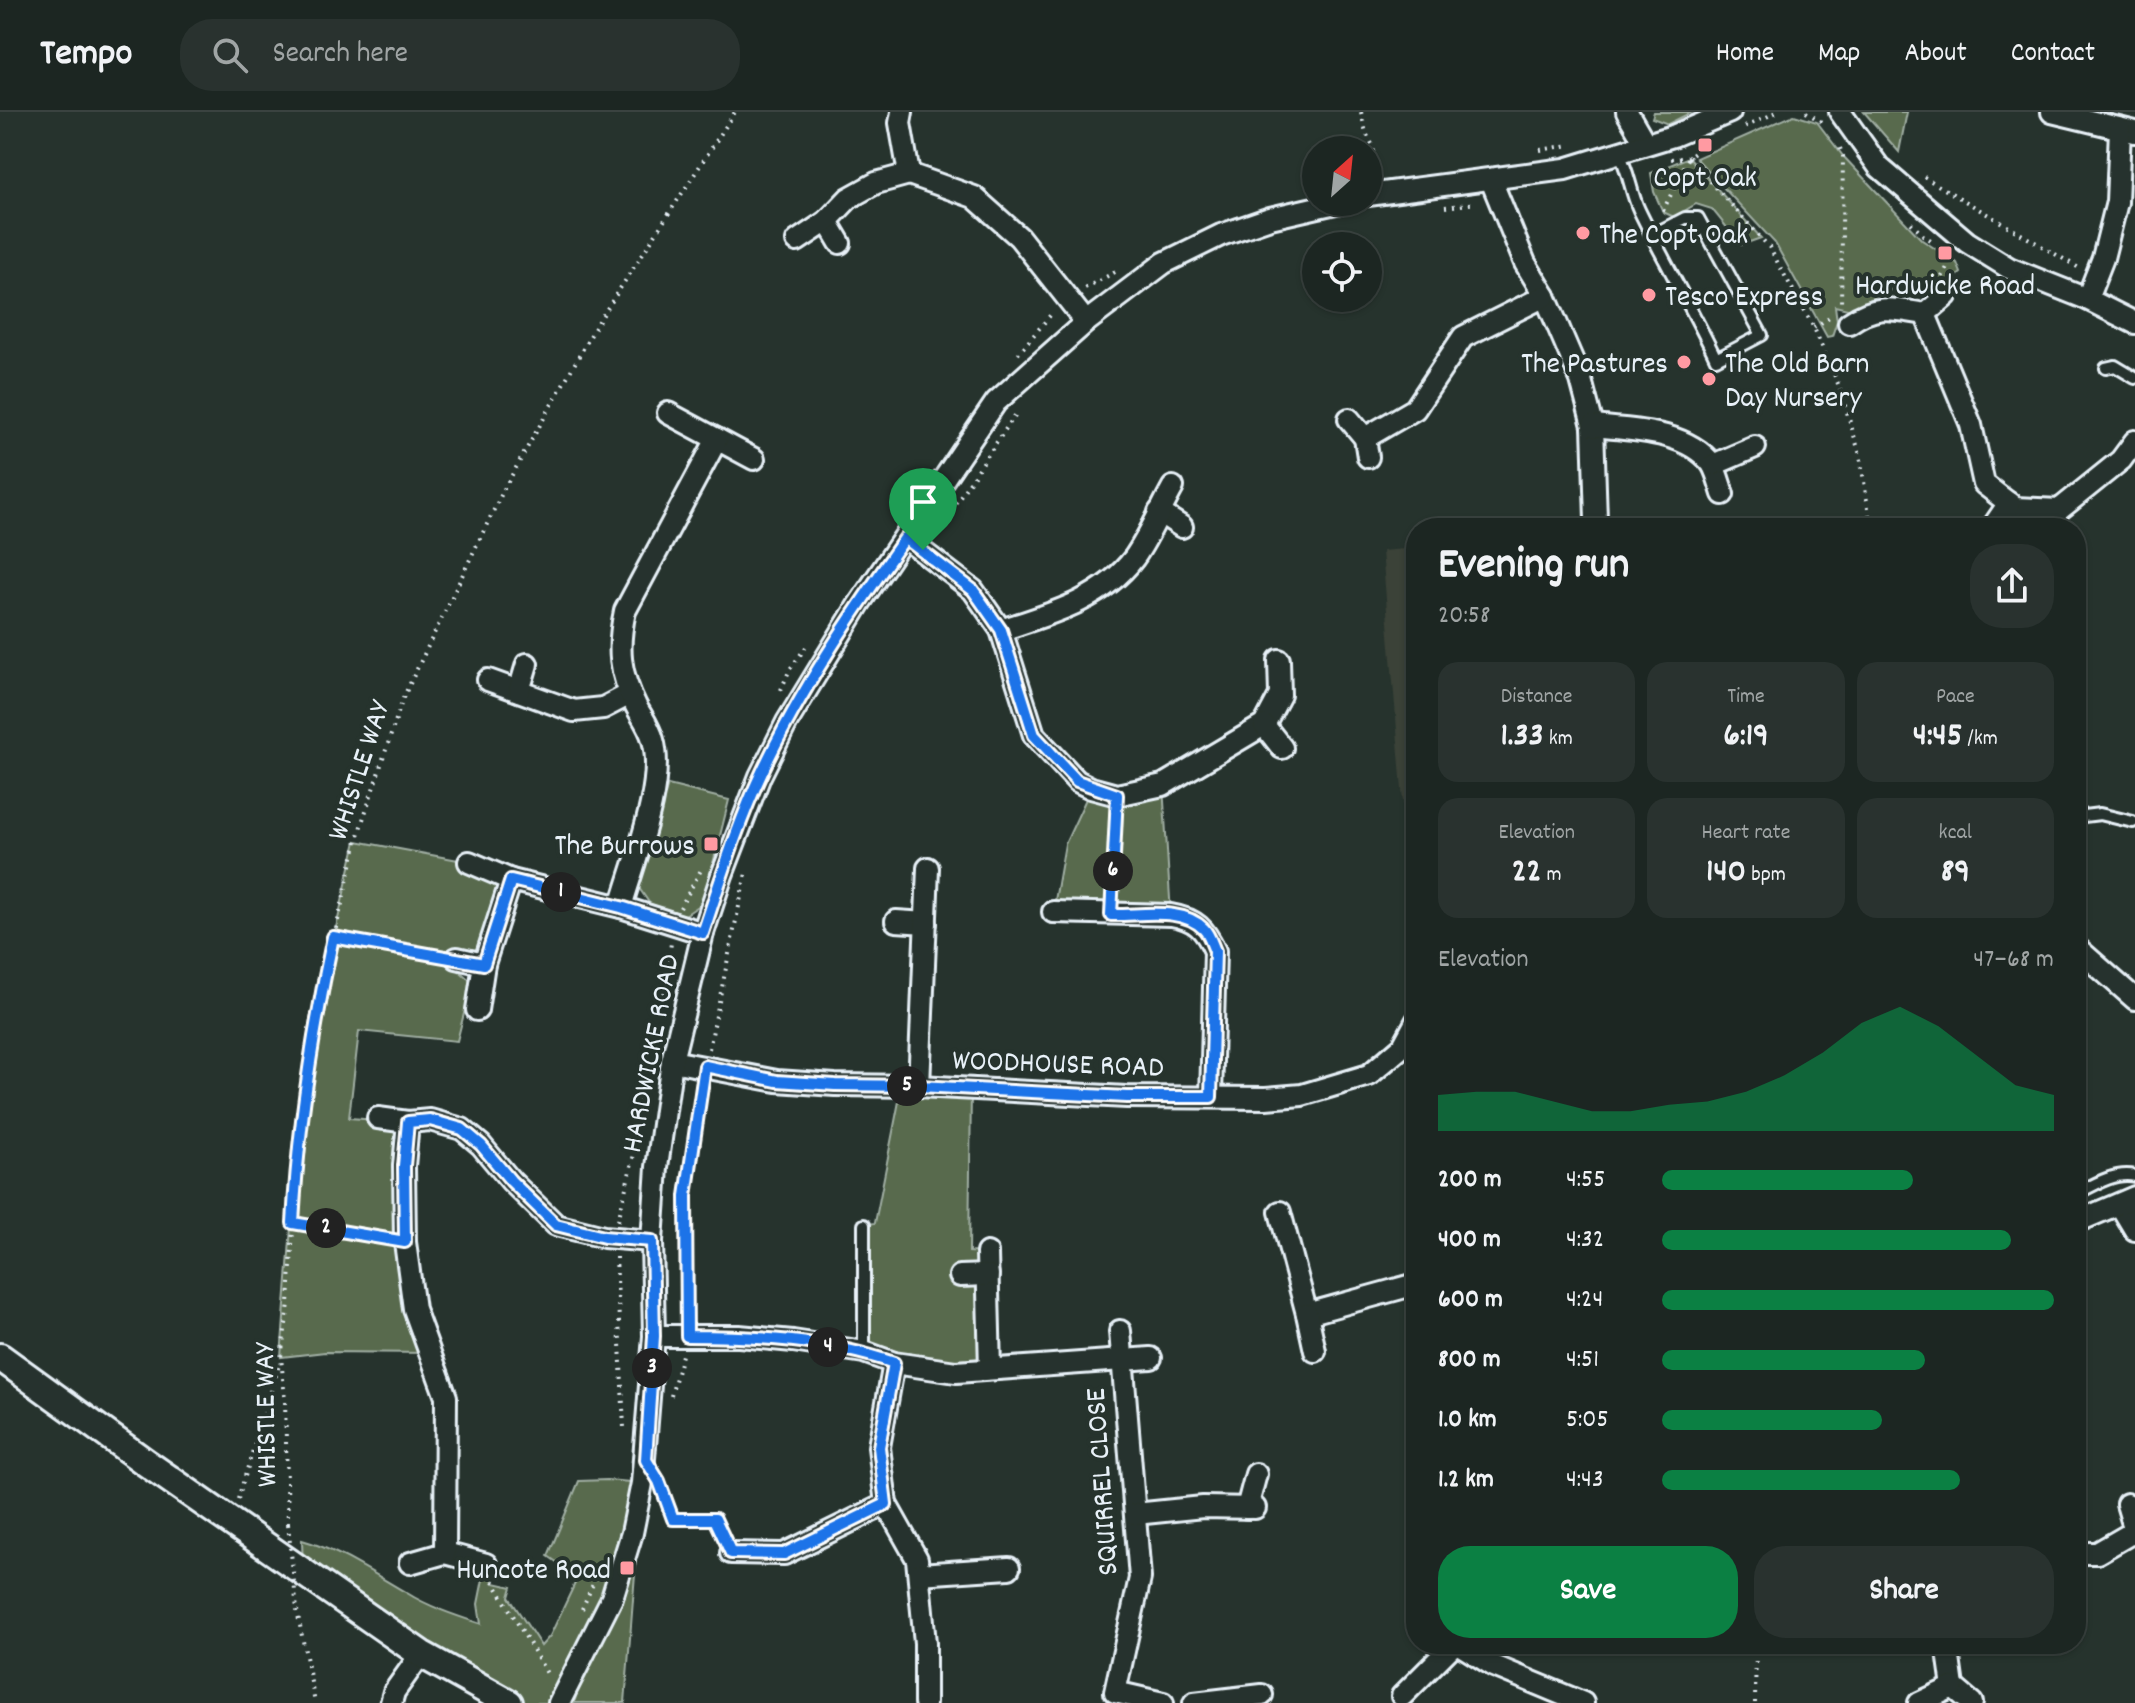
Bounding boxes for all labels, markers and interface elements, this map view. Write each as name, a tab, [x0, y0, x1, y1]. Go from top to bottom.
search box	[180, 19, 740, 91]
text: Tempo	[40, 28, 132, 83]
icon: search	[208, 33, 252, 77]
text: Search here	[272, 34, 408, 77]
text: Home	[1716, 35, 1774, 75]
text: Map	[1818, 35, 1860, 75]
text: About	[1904, 35, 1967, 75]
text: Contact	[2011, 35, 2095, 75]
north arrow	[1302, 136, 1382, 216]
map controls	[1302, 136, 1382, 312]
marker: Copt Oak	[1696, 136, 1714, 154]
place label: Copt Oak	[1653, 159, 1757, 202]
place label: The Copt Oak	[1599, 216, 1748, 259]
marker: The Copt Oak	[1574, 224, 1592, 242]
button: locate	[1302, 232, 1382, 312]
marker: Hardwicke Road	[1936, 244, 1954, 262]
place label: Hardwicke Road	[1855, 267, 2035, 310]
place label: Tesco Express	[1665, 278, 1823, 321]
marker: Tesco Express	[1640, 286, 1658, 304]
place label: The Pastures	[1521, 345, 1668, 388]
place label: The Old Barn Day Nursery	[1725, 345, 1869, 422]
marker: The Pastures	[1675, 353, 1693, 371]
marker: The Old Barn Day Nursery	[1700, 370, 1718, 388]
pin	[889, 468, 957, 550]
icon: arrive	[901, 480, 945, 524]
text: Evening run	[1438, 536, 1629, 599]
button: share	[1970, 544, 2054, 628]
text: 20:58	[1438, 598, 1490, 635]
text: Distance	[1501, 682, 1573, 713]
text: Time	[1727, 682, 1765, 713]
text: Pace	[1936, 682, 1975, 713]
street label: WHISTLE WAY	[319, 695, 404, 847]
text: 1.33	[1500, 713, 1544, 762]
text: 6:19	[1723, 713, 1769, 762]
text: 4:45	[1913, 713, 1962, 762]
text: km	[1544, 724, 1573, 755]
text: /km	[1962, 724, 1998, 755]
text: Elevation	[1498, 818, 1575, 849]
text: Heart rate	[1702, 818, 1790, 849]
text: kcal	[1939, 818, 1972, 849]
place label: The Burrows	[554, 827, 695, 870]
marker: The Burrows	[702, 835, 720, 853]
text: 22	[1512, 849, 1541, 898]
text: 140	[1706, 849, 1746, 898]
text: 89	[1941, 849, 1970, 898]
pin: 6	[1093, 851, 1133, 891]
text: 6	[1108, 855, 1118, 886]
text: m	[1541, 860, 1562, 891]
text: bpm	[1746, 860, 1786, 891]
pin: 1	[541, 872, 581, 912]
text: 1	[559, 876, 563, 907]
text: Elevation	[1438, 942, 1528, 979]
text: 47–68 m	[1973, 942, 2054, 979]
street label: HARDWICKE ROAD	[613, 951, 694, 1157]
street label: WOODHOUSE ROAD	[951, 1041, 1164, 1092]
pin: 5	[887, 1066, 927, 1106]
text: 5	[902, 1070, 912, 1101]
text: 200 m	[1438, 1162, 1502, 1199]
text: 4:55	[1566, 1162, 1605, 1199]
pin: 2	[306, 1208, 346, 1248]
text: 2	[321, 1212, 331, 1243]
text: 400 m	[1438, 1222, 1501, 1259]
text: 4:32	[1566, 1222, 1604, 1259]
text: 600 m	[1438, 1282, 1503, 1319]
text: 4:24	[1566, 1282, 1603, 1319]
pin: 4	[808, 1327, 848, 1367]
text: 4	[823, 1331, 833, 1362]
street label: WHISTLE WAY	[246, 1341, 291, 1488]
text: 800 m	[1438, 1342, 1501, 1379]
text: 4:51	[1566, 1342, 1599, 1379]
pin: 3	[632, 1348, 672, 1388]
text: 3	[647, 1352, 657, 1383]
street label: SQUIRREL CLOSE	[1076, 1386, 1132, 1577]
text: 1.0 km	[1438, 1402, 1497, 1439]
text: 5:05	[1566, 1402, 1609, 1439]
text: 1.2 km	[1438, 1462, 1494, 1499]
text: 4:43	[1566, 1462, 1603, 1499]
button: Save	[1438, 1546, 1738, 1638]
button: Share	[1754, 1546, 2054, 1638]
place label: Huncote Road	[456, 1551, 611, 1594]
marker: Huncote Road	[618, 1559, 636, 1577]

